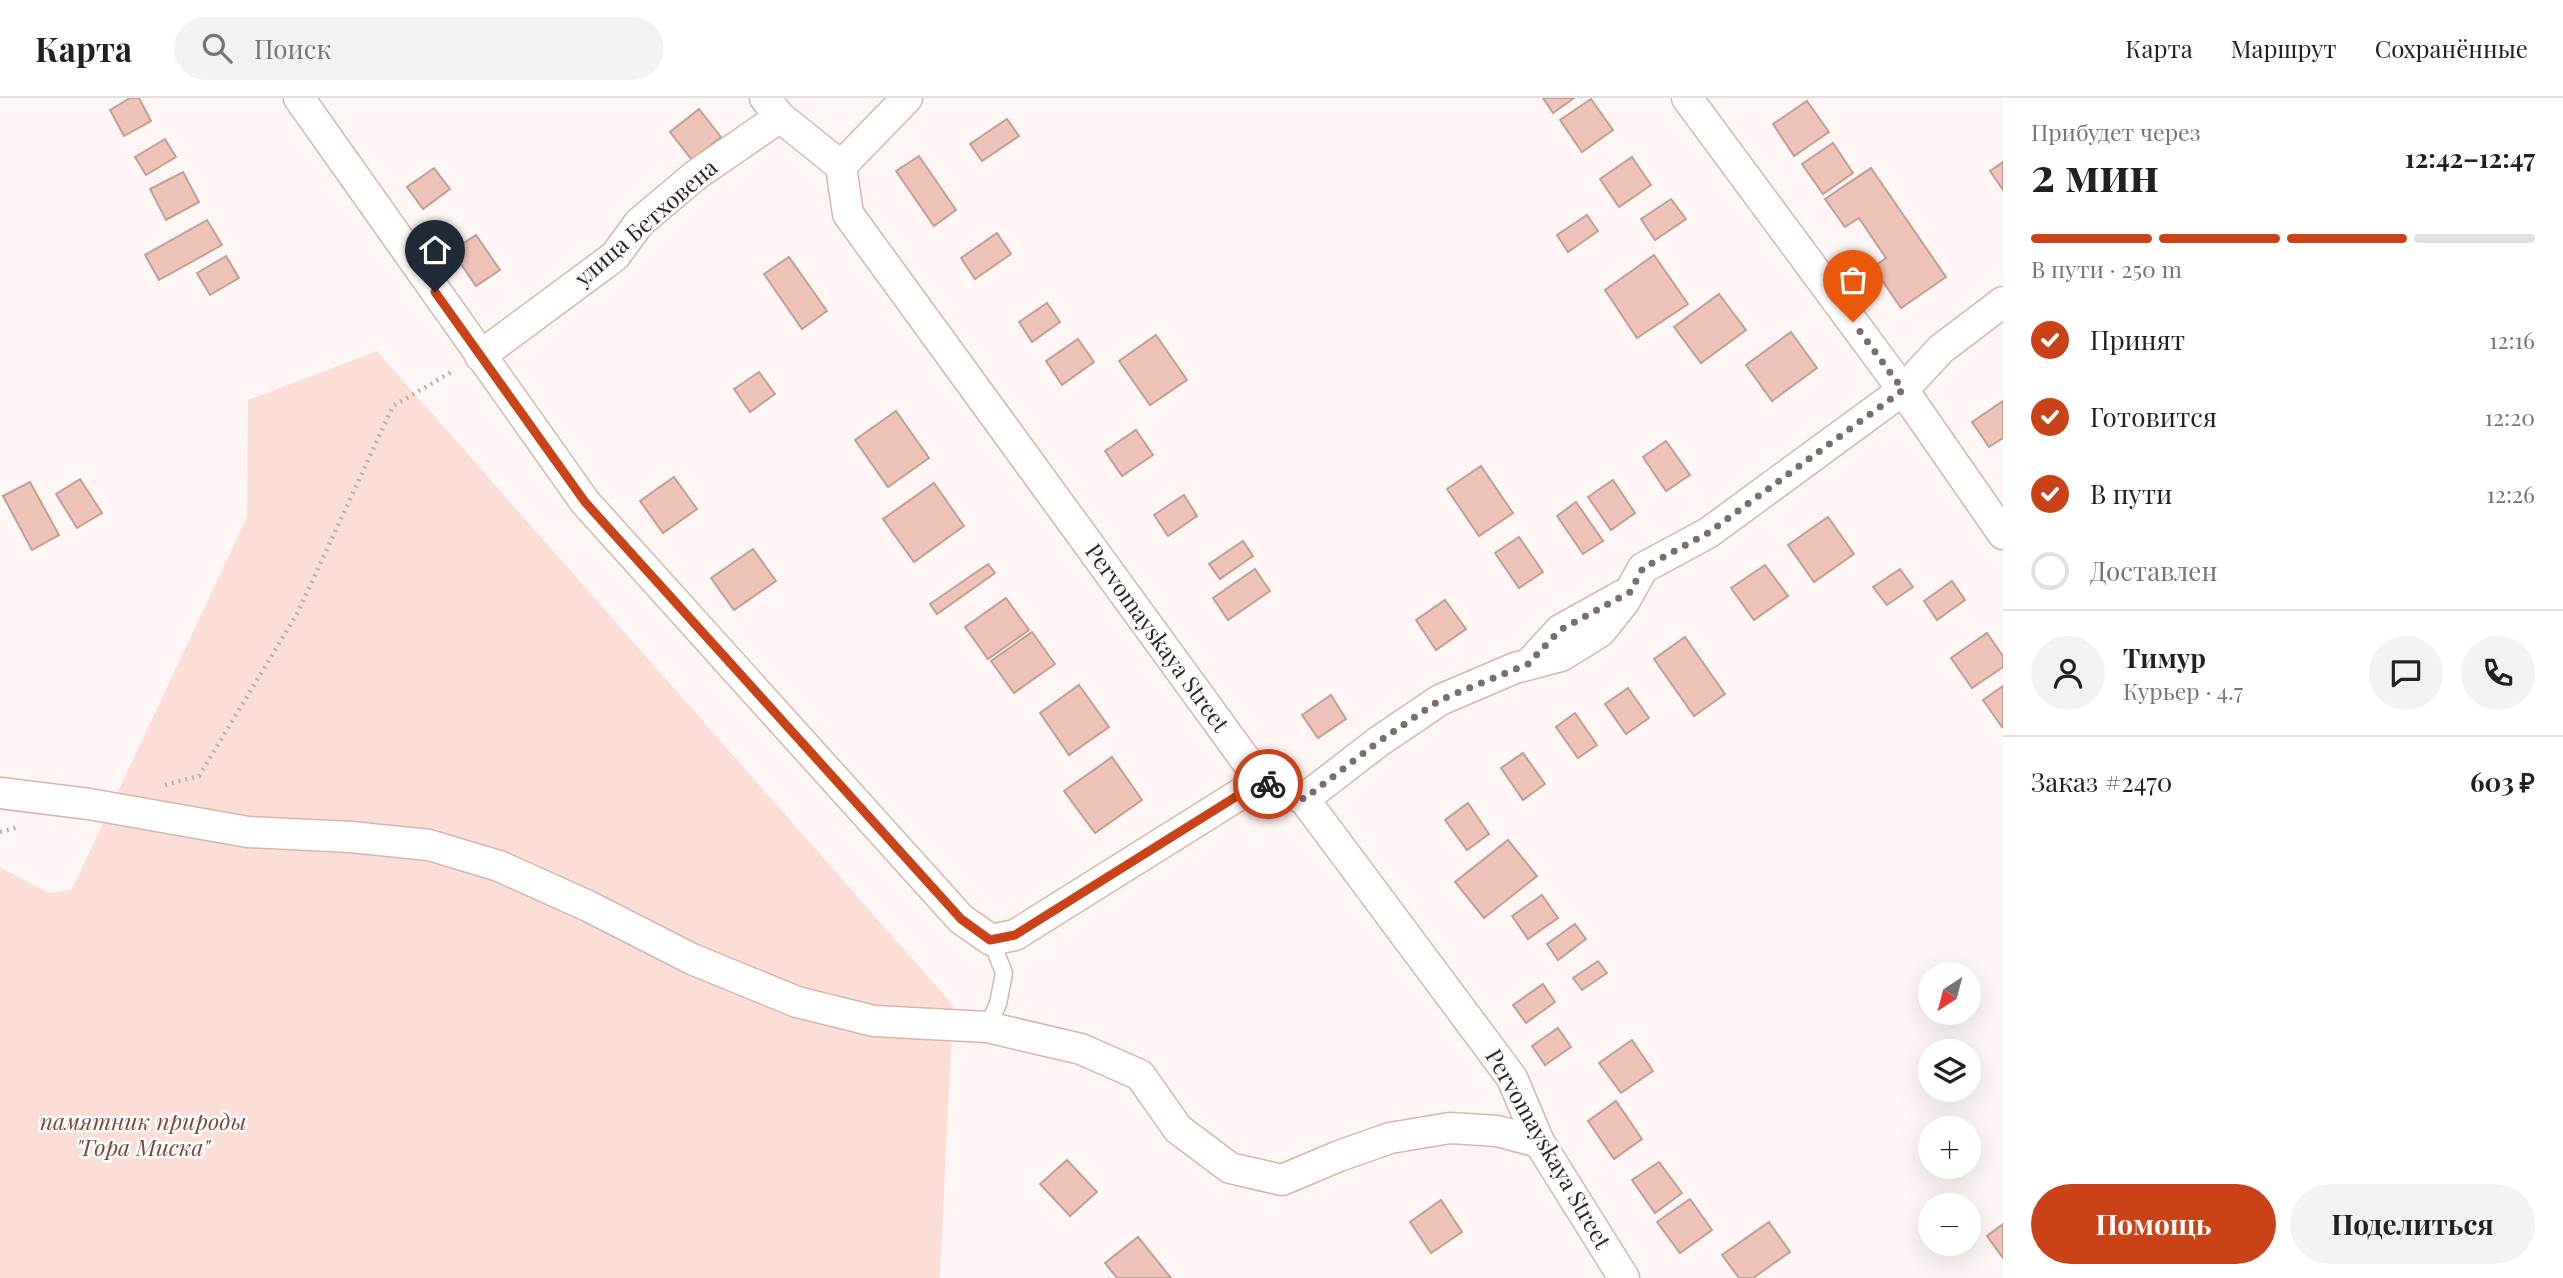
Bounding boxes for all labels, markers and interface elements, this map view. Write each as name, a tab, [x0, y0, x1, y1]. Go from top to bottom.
search box	[174, 17, 664, 80]
text: Карта	[35, 26, 132, 70]
icon: search	[198, 29, 236, 67]
text: Поиск	[254, 31, 331, 66]
text: Карта	[2125, 32, 2193, 64]
text: Маршрут	[2231, 32, 2337, 64]
text: Сохранённые	[2375, 32, 2528, 64]
text: Прибудет через	[2031, 116, 2200, 147]
text: 12:42–12:47	[2405, 140, 2535, 175]
text: 2 мин	[2031, 142, 2159, 204]
street label: улица Бетховена	[566, 151, 723, 293]
pin	[405, 220, 465, 292]
icon: home	[416, 231, 454, 269]
pin	[1823, 250, 1883, 322]
text: В пути · 250 m	[2031, 253, 2182, 284]
icon: bag	[1834, 261, 1872, 299]
icon: check	[2031, 321, 2069, 359]
text: Принят	[2090, 322, 2185, 357]
text: 12:16	[2489, 324, 2535, 355]
icon: check	[2031, 398, 2069, 436]
text: Готовится	[2090, 399, 2217, 434]
text: 12:20	[2485, 401, 2535, 432]
icon: check	[2031, 475, 2069, 513]
text: В пути	[2090, 476, 2172, 511]
text: 12:26	[2486, 478, 2535, 509]
street label: Pervomayskaya Street	[1079, 537, 1238, 738]
text: Доставлен	[2090, 553, 2217, 588]
button: person	[2031, 636, 2105, 710]
button: chat	[2369, 636, 2443, 710]
button: phone	[2461, 636, 2535, 710]
text: Тимур	[2123, 640, 2206, 675]
text: Курьер · 4.7	[2123, 675, 2243, 706]
courier	[1233, 749, 1303, 819]
text: Заказ #2470	[2031, 764, 2172, 799]
text: 603 ₽	[2470, 764, 2535, 799]
icon: bike	[1249, 765, 1287, 803]
north arrow	[1918, 962, 1981, 1026]
map controls	[1918, 962, 1981, 1256]
button: layers	[1918, 1039, 1981, 1102]
street label: Pervomayskaya Street	[1479, 1043, 1620, 1255]
park label: памятник природы "Гора Миска"	[40, 1105, 246, 1162]
button: +	[1918, 1116, 1981, 1179]
button: Помощь	[2031, 1184, 2276, 1264]
button: Поделиться	[2290, 1184, 2535, 1264]
button: −	[1918, 1193, 1981, 1256]

